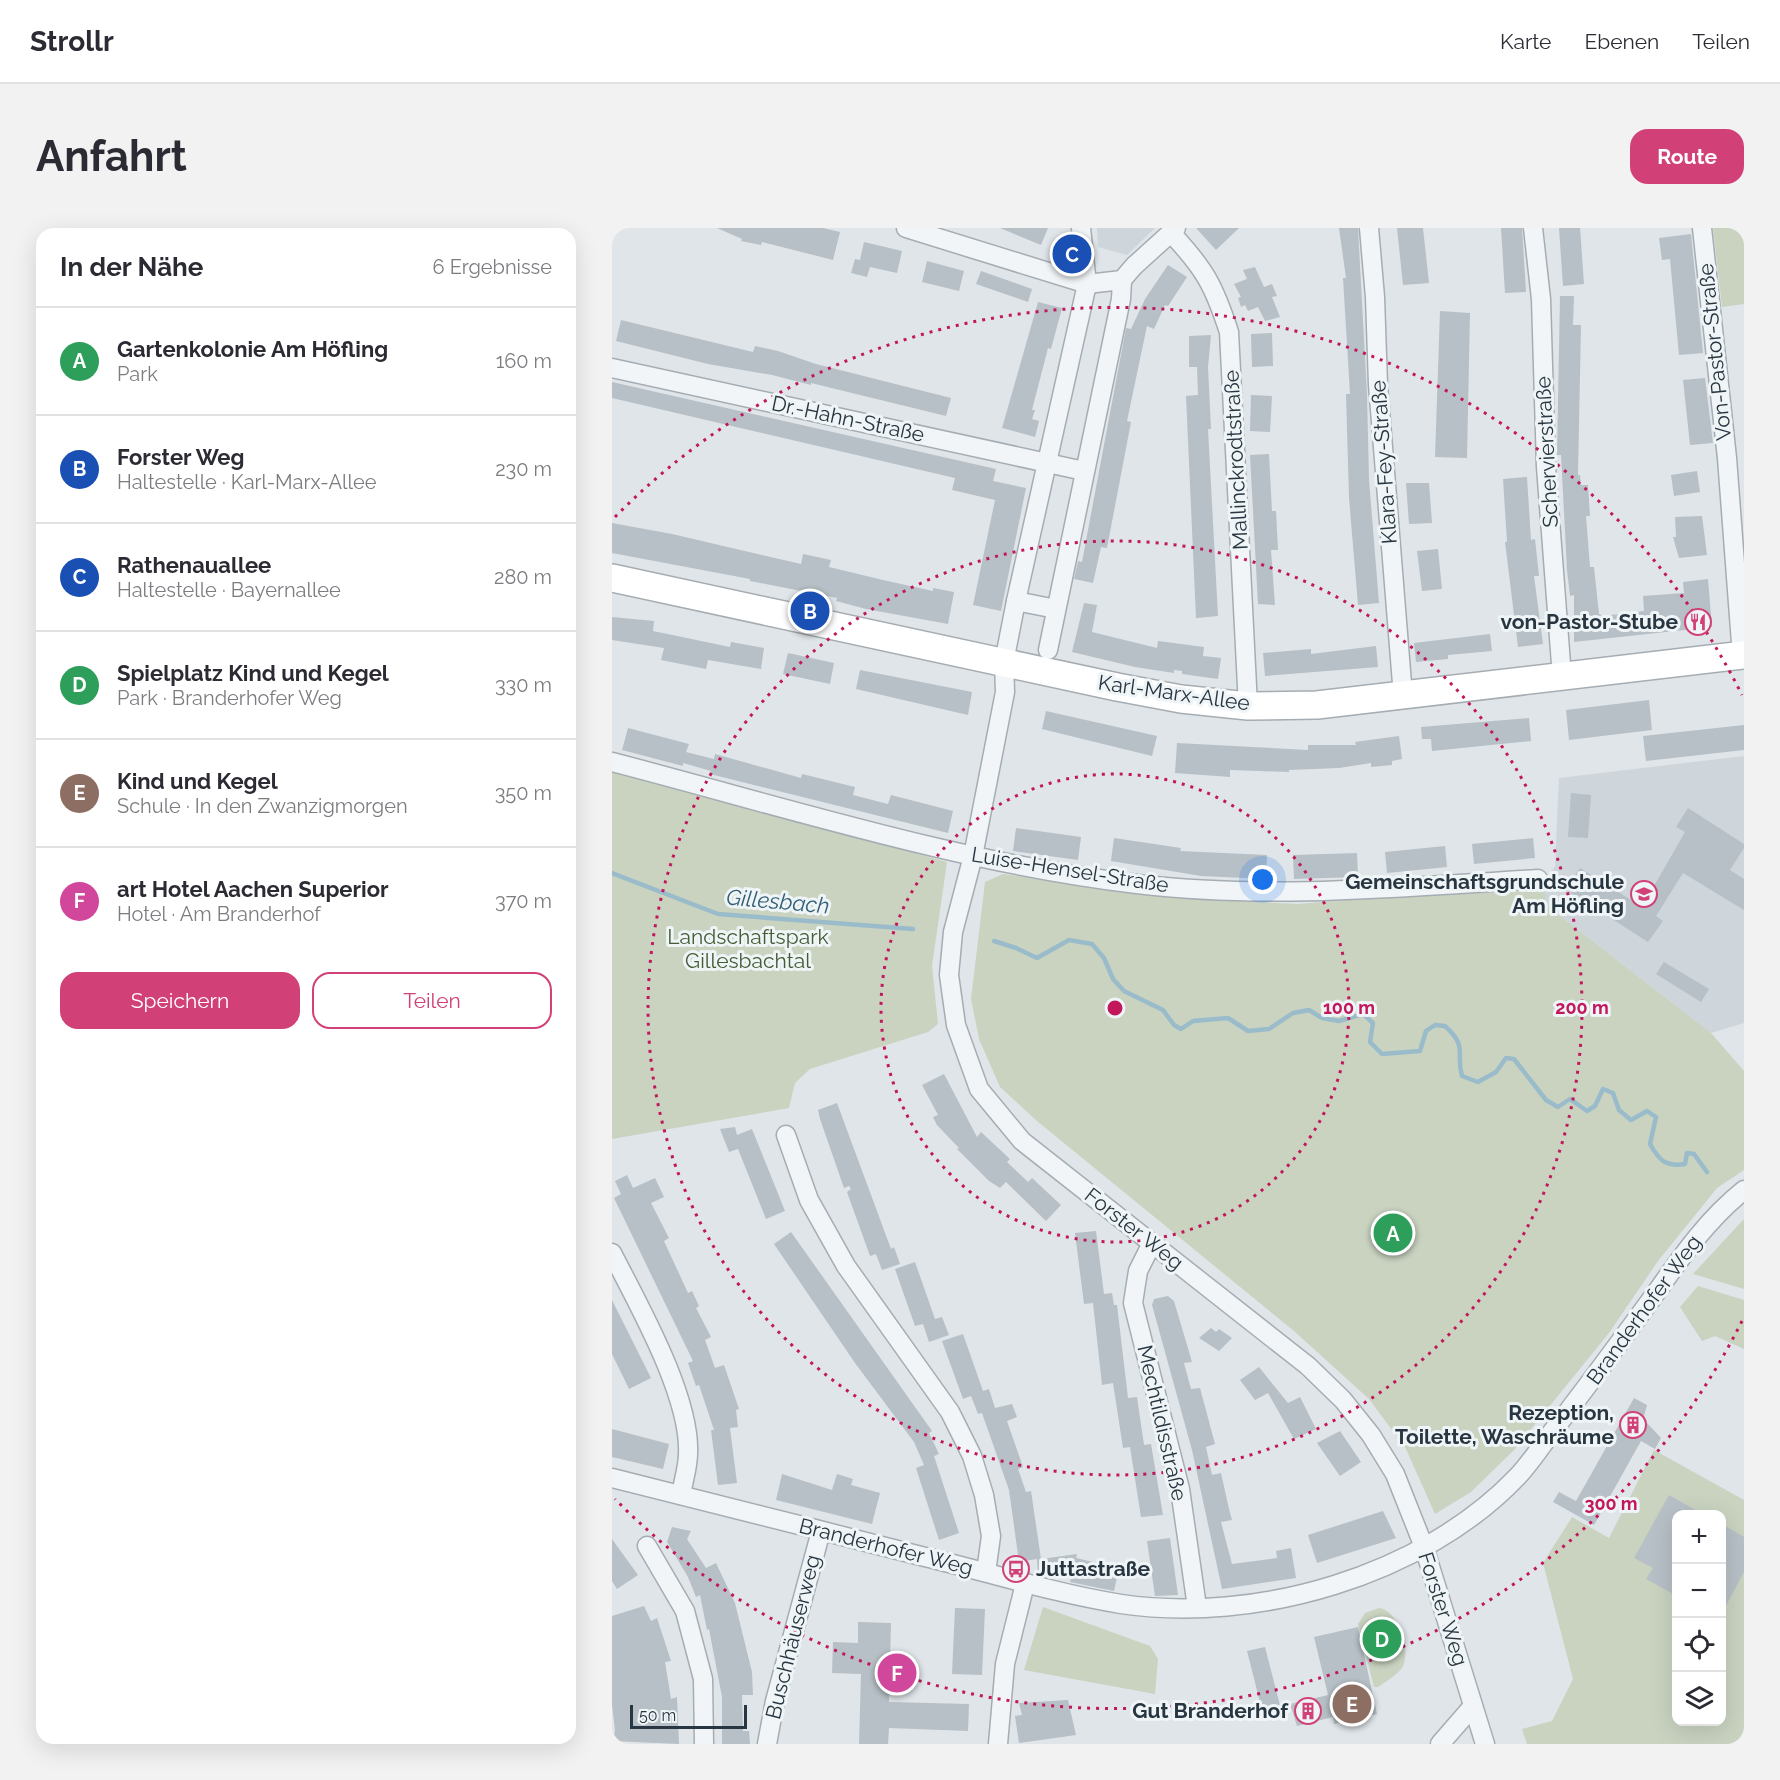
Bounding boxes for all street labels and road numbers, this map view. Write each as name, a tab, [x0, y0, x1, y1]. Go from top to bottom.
street label: Von-Pastor-Straße	[1693, 262, 1736, 442]
street label: Mallinckrodtstraße	[1218, 369, 1253, 551]
street label: Schervierstraße	[1530, 376, 1563, 528]
street label: Klara-Fey-Straße	[1365, 379, 1402, 545]
street label: Dr.-Hahn-Straße	[769, 390, 927, 447]
street label: Karl-Marx-Allee	[1097, 669, 1252, 716]
street label: Luise-Hensel-Straße	[970, 842, 1171, 897]
street label: Forster Weg	[1080, 1182, 1189, 1275]
street label: Branderhofer Weg	[1581, 1230, 1706, 1389]
street label: Mechtildisstraße	[1132, 1343, 1193, 1503]
street label: Branderhofer Weg	[796, 1513, 976, 1580]
street label: Forster Weg	[1413, 1549, 1474, 1669]
street label: Buschhäuserweg	[760, 1552, 825, 1722]

